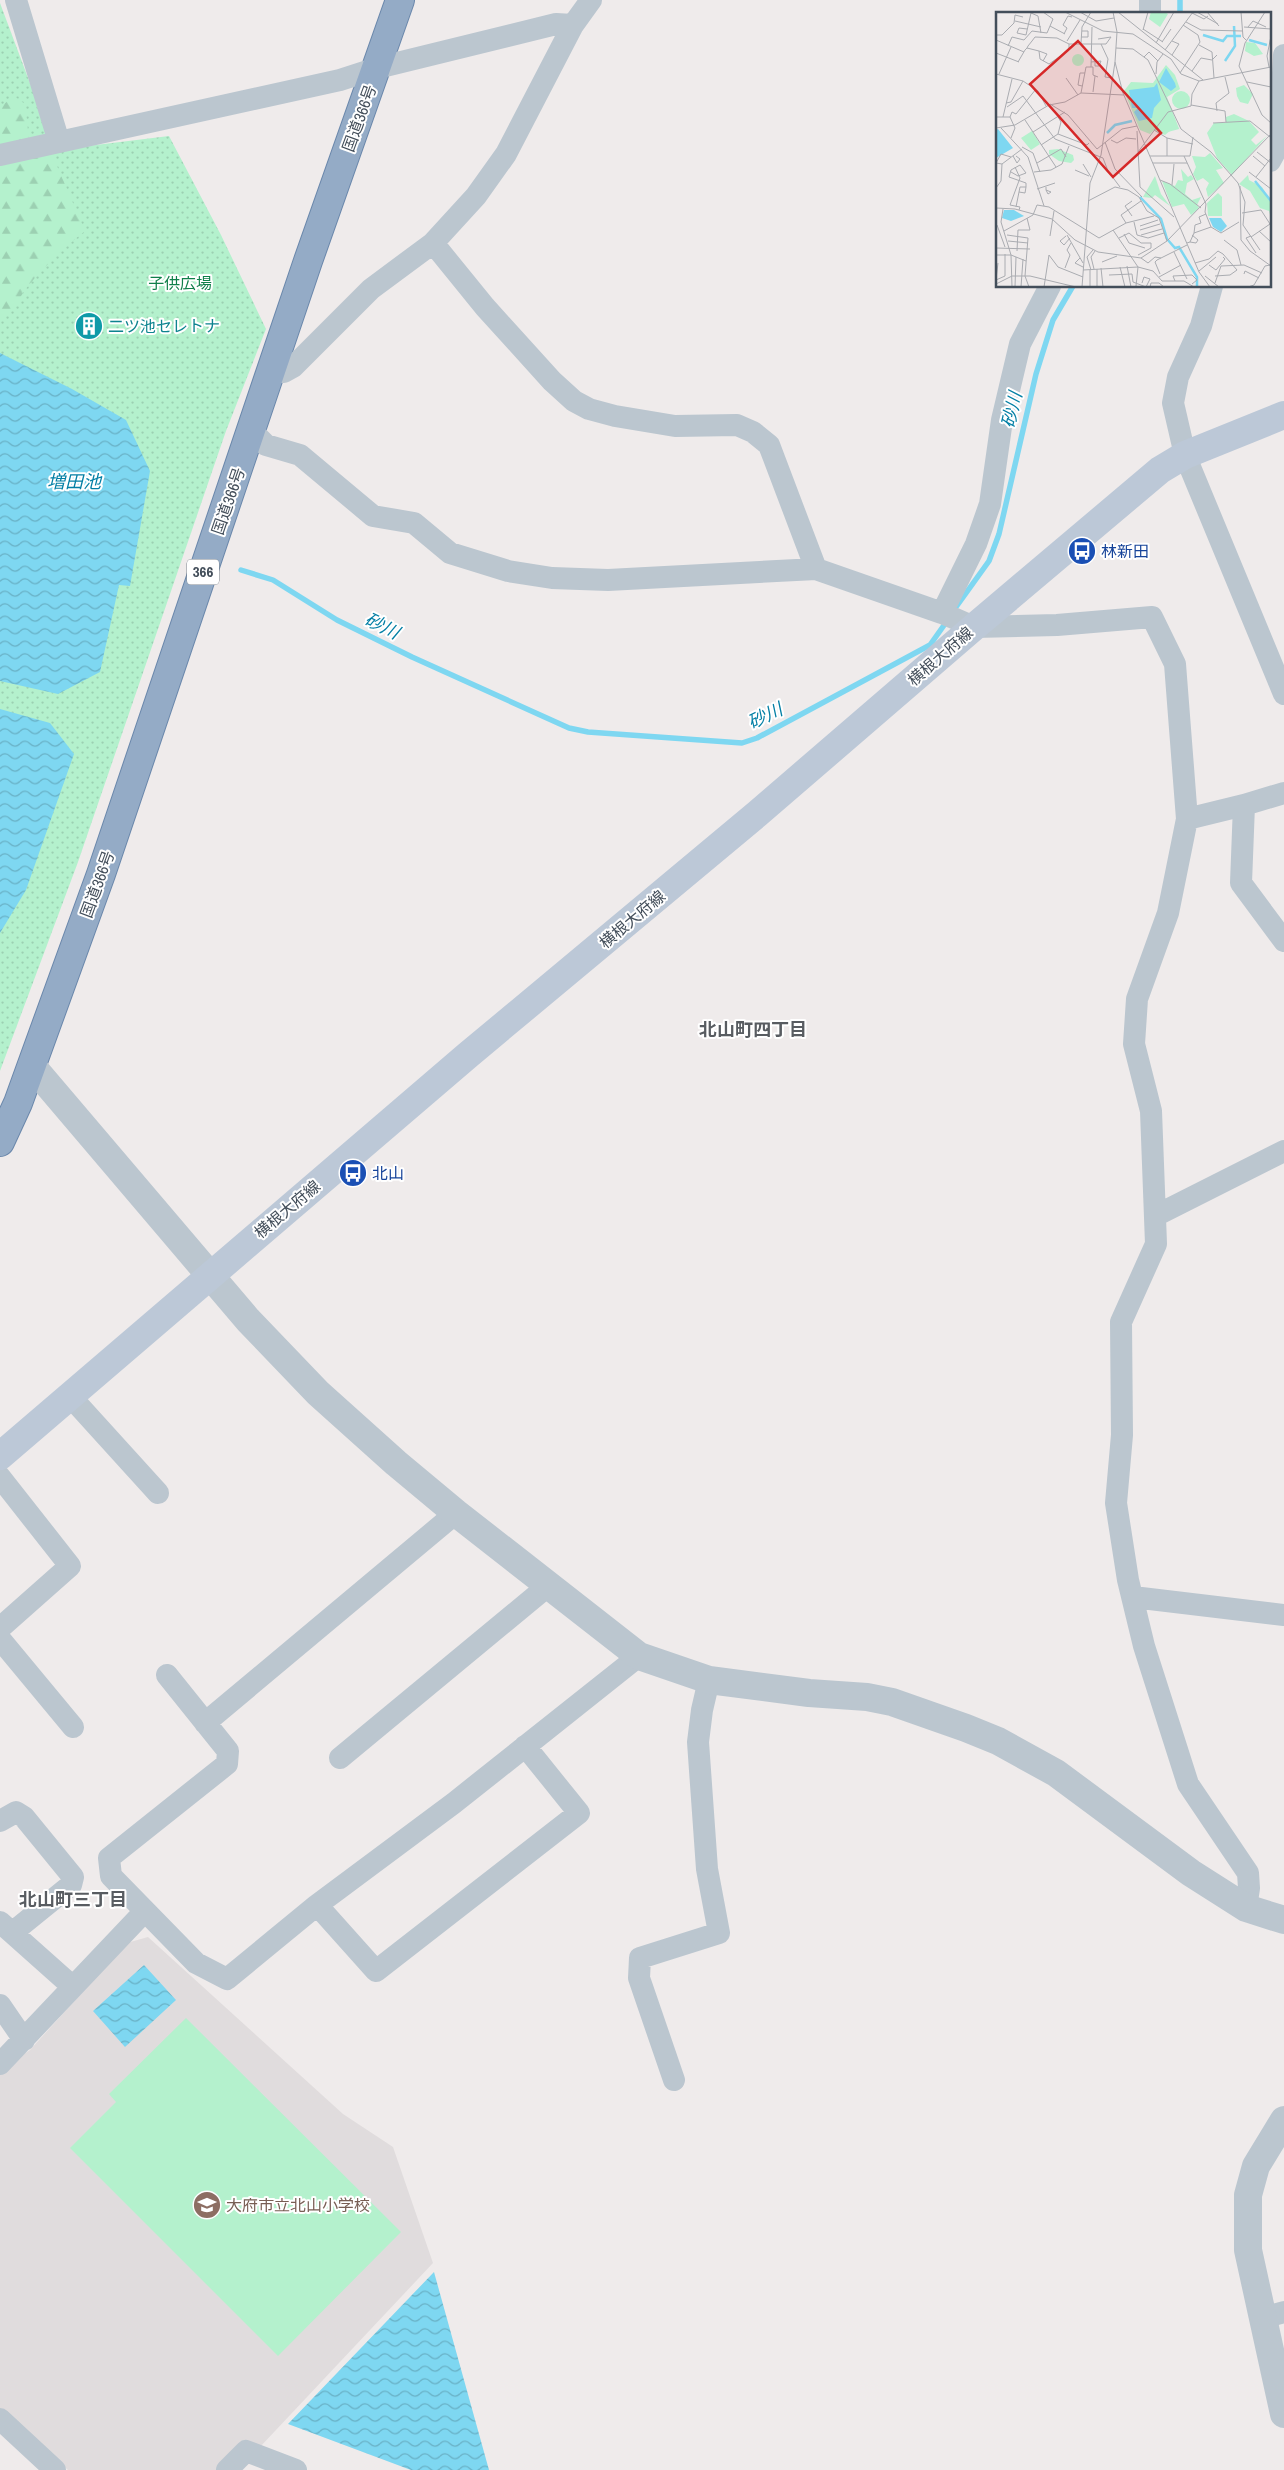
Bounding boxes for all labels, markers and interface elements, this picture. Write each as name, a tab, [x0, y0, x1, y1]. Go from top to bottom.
inset map	[996, 12, 1272, 288]
street label: 国道366号	[337, 81, 381, 155]
park label: 子供広場	[148, 272, 212, 294]
building icon: 二ツ池セレトナ	[74, 311, 104, 341]
place label: 二ツ池セレトナ	[108, 315, 220, 337]
water label: 砂川	[995, 388, 1028, 430]
street label: 国道366号	[206, 464, 250, 538]
water label: 増田池	[47, 469, 103, 494]
bus stop icon: 林新田	[1067, 536, 1097, 566]
place label: 林新田	[1101, 540, 1149, 562]
road number: 366	[187, 560, 219, 584]
water label: 砂川	[361, 606, 406, 646]
street label: 横根大府線	[903, 621, 977, 691]
water label: 砂川	[743, 696, 788, 735]
street label: 国道366号	[75, 847, 119, 921]
street label: 横根大府線	[594, 885, 670, 953]
district label: 北山町四丁目	[699, 1017, 807, 1042]
bus stop icon: 北山	[338, 1158, 368, 1188]
place label: 北山	[372, 1162, 404, 1184]
street label: 横根大府線	[249, 1175, 325, 1243]
district label: 北山町三丁目	[19, 1887, 127, 1912]
school or university icon: 大府市立北山小学校	[192, 2190, 222, 2220]
place label: 大府市立北山小学校	[226, 2194, 370, 2216]

